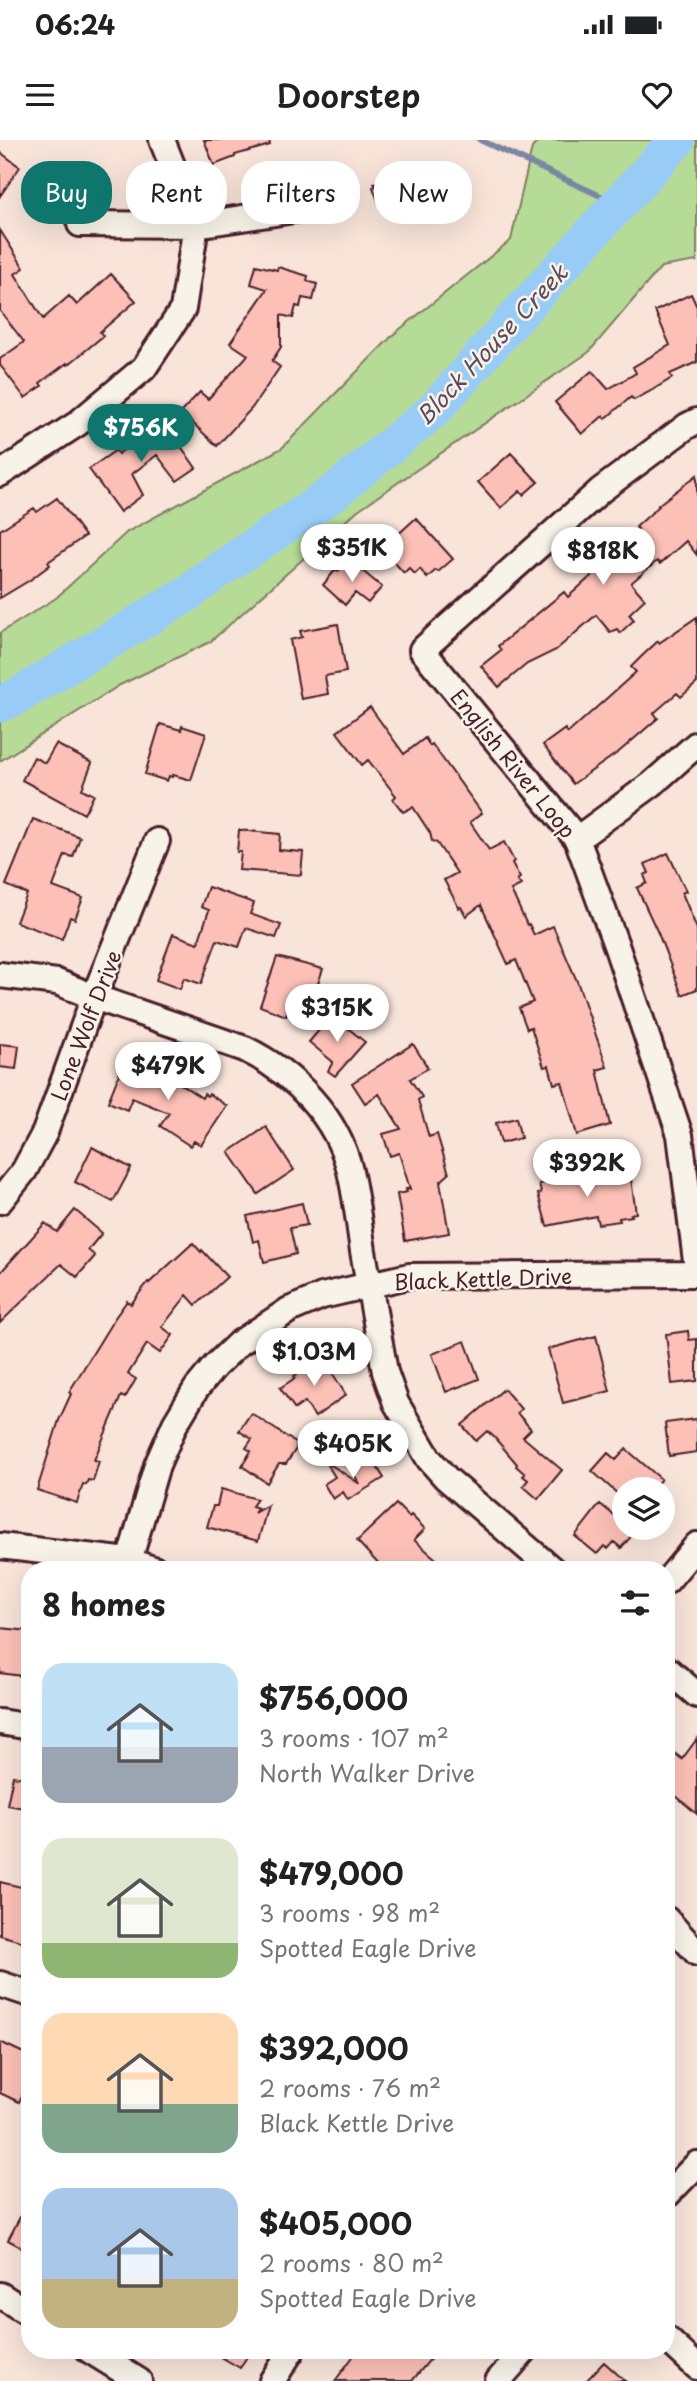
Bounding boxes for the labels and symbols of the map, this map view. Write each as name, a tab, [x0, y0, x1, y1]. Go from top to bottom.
water label: Block House Creek	[407, 255, 576, 433]
pin: $756K	[92, 404, 190, 464]
pin: $351K	[303, 524, 401, 584]
pin: $818K	[554, 528, 652, 587]
street label: English River Loop	[444, 681, 584, 845]
street label: Lone Wolf Drive	[42, 945, 128, 1105]
pin: $315K	[288, 984, 386, 1044]
pin: $479K	[119, 1042, 217, 1102]
pin: $392K	[538, 1140, 636, 1199]
street label: Black Kettle Drive	[393, 1259, 573, 1297]
pin: $1.03M	[257, 1328, 371, 1388]
pin: $405K	[304, 1420, 402, 1480]

